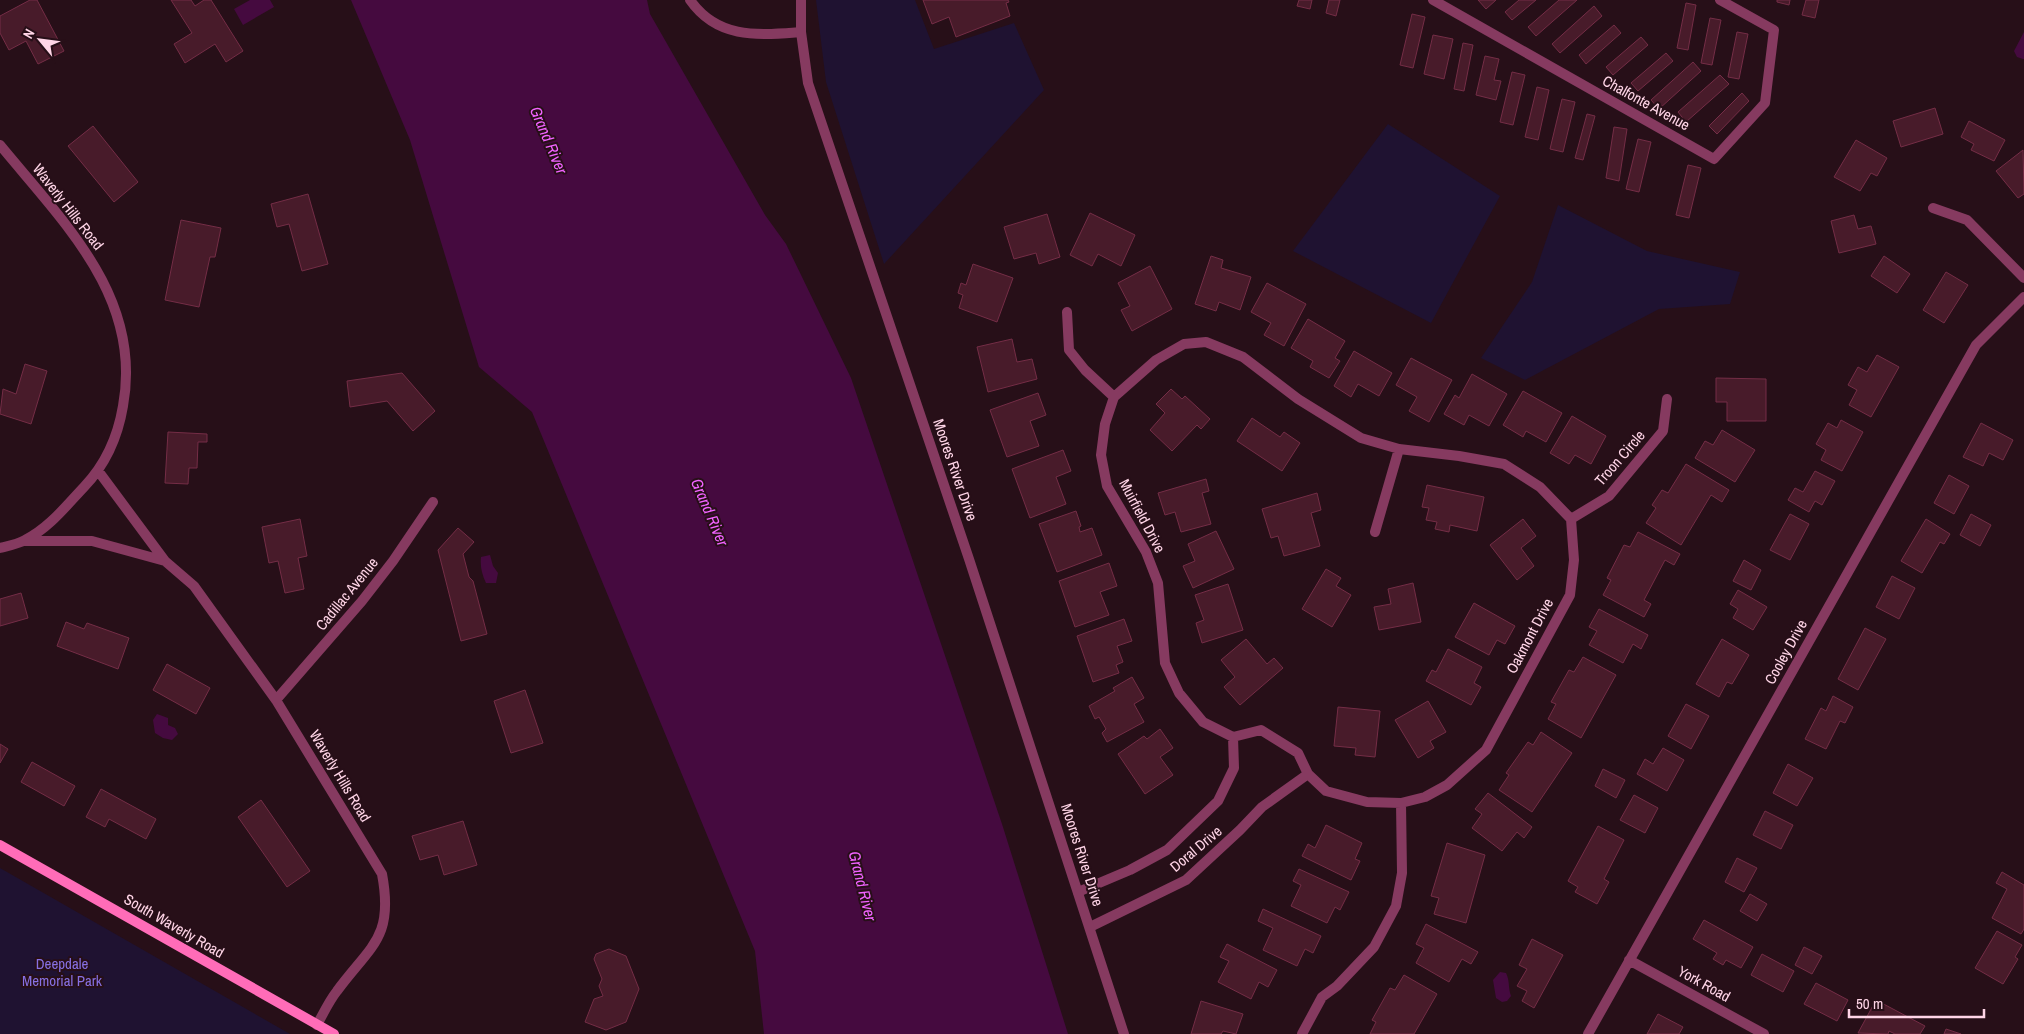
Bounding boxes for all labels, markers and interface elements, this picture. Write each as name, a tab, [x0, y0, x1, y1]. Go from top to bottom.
north arrow	[15, 15, 65, 65]
text: N	[19, 26, 39, 42]
street label: Chalfonte Avenue	[1599, 70, 1694, 135]
water label: Grand River	[525, 103, 573, 178]
street label: Waverly Hills Road	[28, 159, 109, 254]
street label: Moores River Drive	[928, 416, 983, 524]
street label: Troon Circle	[1590, 425, 1650, 490]
water label: Grand River	[686, 475, 734, 550]
street label: Muirfield Drive	[1114, 475, 1171, 556]
street label: Cadillac Avenue	[311, 552, 383, 635]
street label: Oakmont Drive	[1501, 594, 1558, 677]
street label: Cooley Drive	[1759, 615, 1812, 688]
street label: Waverly Hills Road	[305, 726, 376, 826]
street label: Moores River Drive	[1056, 801, 1109, 909]
street label: Doral Drive	[1165, 820, 1226, 877]
water label: Grand River	[844, 849, 882, 924]
street label: South Waverly Road	[120, 888, 228, 963]
park label: Deepdale Memorial Park	[22, 953, 103, 991]
street label: York Road	[1674, 961, 1734, 1007]
scale bar	[1849, 986, 1984, 1018]
text: 50 m	[1856, 993, 1883, 1014]

